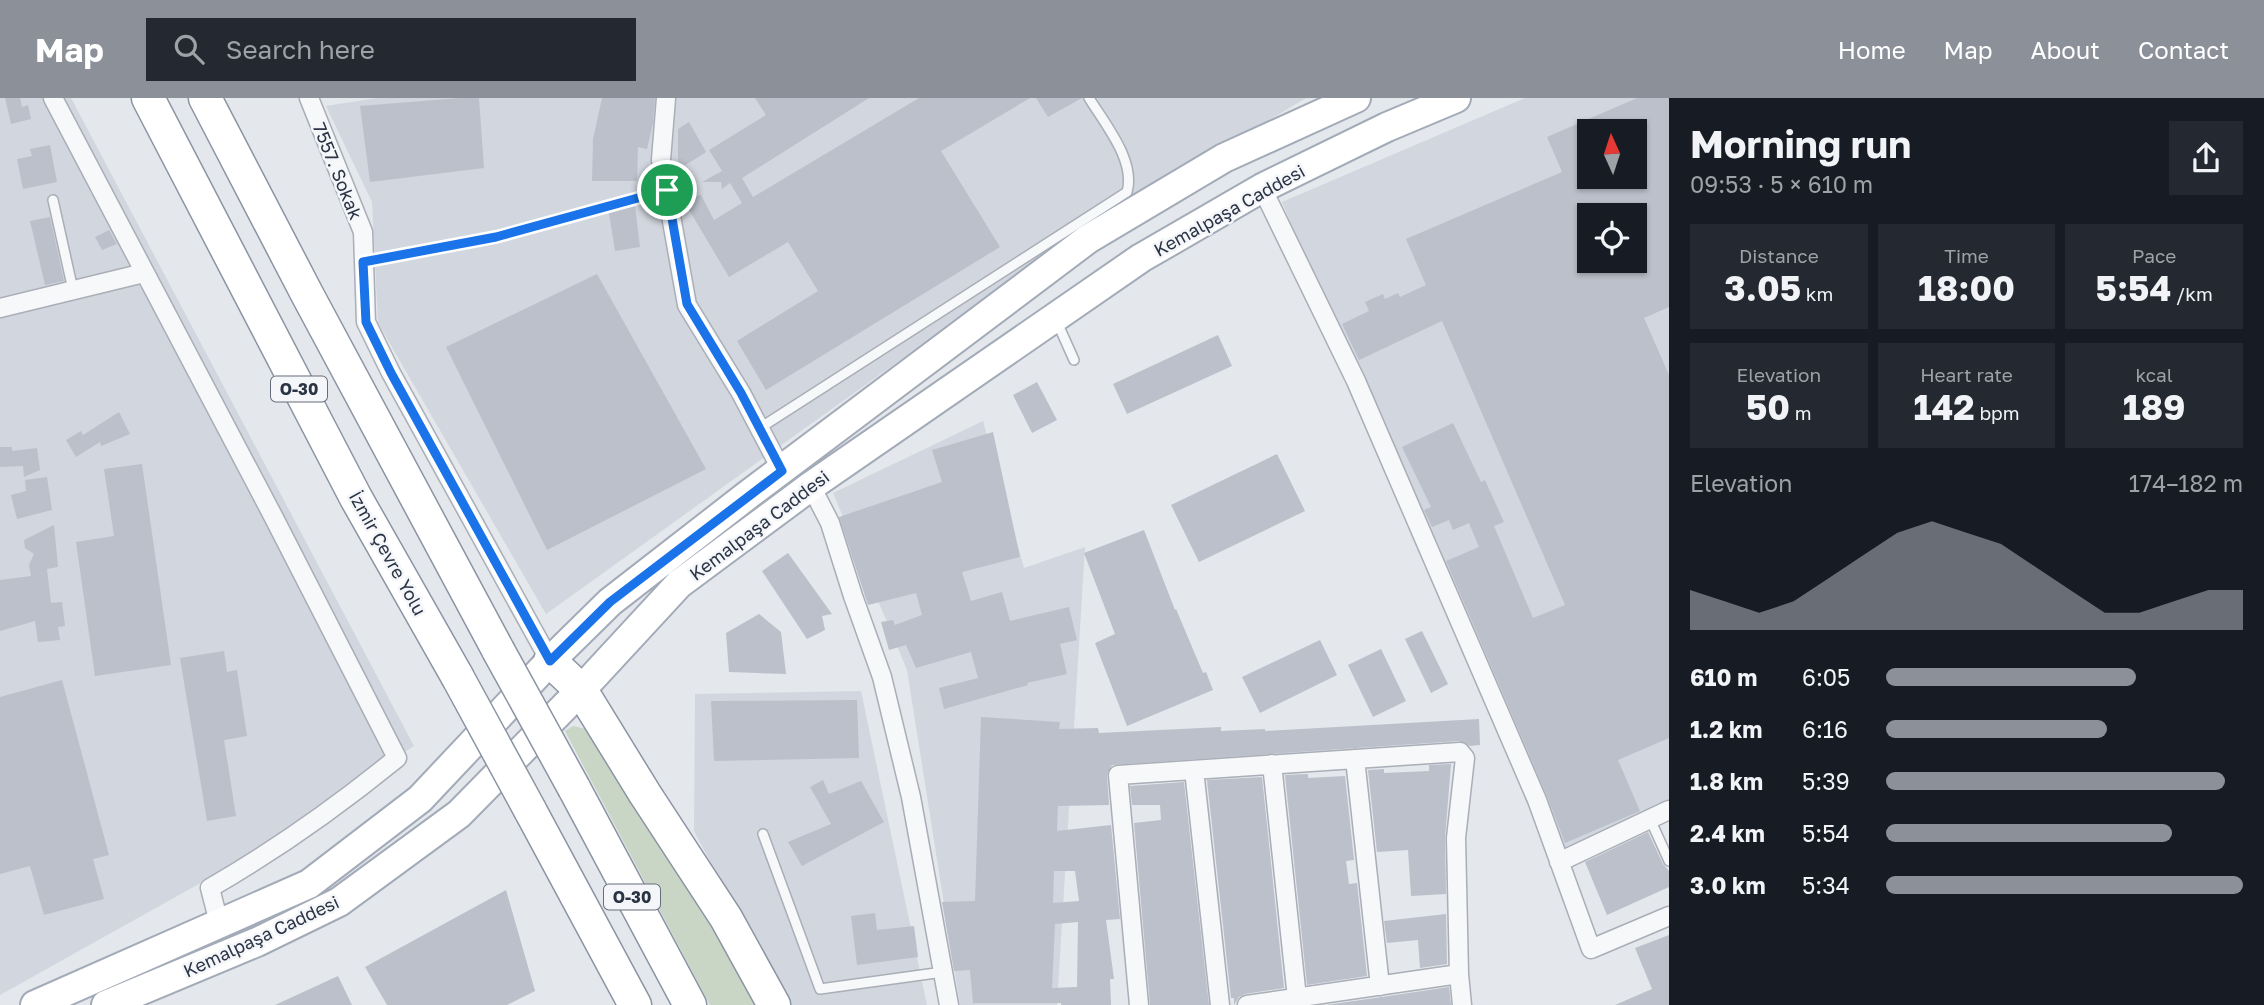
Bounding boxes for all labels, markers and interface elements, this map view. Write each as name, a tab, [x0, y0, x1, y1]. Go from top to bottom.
search box	[146, 18, 636, 81]
text: Map	[35, 30, 104, 69]
icon: search	[170, 30, 208, 68]
text: Search here	[226, 34, 375, 65]
text: Home	[1838, 35, 1906, 64]
text: Map	[1944, 35, 1993, 64]
text: About	[2031, 35, 2100, 64]
text: Contact	[2138, 35, 2229, 64]
street label: 7557. Sokak	[309, 119, 367, 223]
north arrow	[1577, 119, 1647, 189]
map controls	[1577, 119, 1647, 273]
text: Morning run	[1690, 121, 1911, 166]
button: share	[2169, 121, 2243, 195]
street label: Kemalpaşa Caddesi	[1150, 159, 1308, 261]
pin	[637, 160, 697, 220]
text: 09:53 · 5 × 610 m	[1690, 170, 1873, 198]
icon: arrive	[648, 171, 686, 209]
button: locate	[1577, 203, 1647, 273]
text: Distance	[1739, 244, 1819, 267]
text: Time	[1944, 244, 1989, 267]
text: Pace	[2132, 244, 2176, 267]
text: 3.05	[1724, 267, 1801, 309]
text: 18:00	[1918, 267, 2015, 309]
text: 5:54	[2096, 267, 2171, 309]
text: km	[1801, 282, 1833, 305]
text: /km	[2171, 282, 2213, 305]
text: Elevation	[1737, 363, 1821, 386]
text: Heart rate	[1920, 363, 2013, 386]
text: kcal	[2135, 363, 2173, 386]
road number: O-30	[271, 376, 327, 402]
text: 50	[1746, 386, 1790, 428]
text: 142	[1913, 386, 1975, 428]
text: 189	[2123, 386, 2185, 428]
text: m	[1790, 401, 1812, 424]
text: bpm	[1975, 401, 2020, 424]
street label: Kemalpaşa Caddesi	[685, 465, 833, 585]
text: Elevation	[1690, 469, 1792, 497]
text: 174–182 m	[2129, 469, 2243, 497]
street label: İzmir Çevre Yolu	[345, 487, 431, 619]
text: 610 m	[1690, 663, 1757, 691]
text: 6:05	[1802, 663, 1850, 691]
text: 1.2 km	[1690, 715, 1762, 743]
text: 6:16	[1802, 715, 1848, 743]
text: 1.8 km	[1690, 767, 1763, 795]
text: 5:39	[1802, 767, 1850, 795]
text: 2.4 km	[1690, 819, 1765, 847]
text: 5:54	[1802, 819, 1850, 847]
text: 3.0 km	[1690, 871, 1766, 899]
text: 5:34	[1802, 871, 1850, 899]
road number: O-30	[604, 884, 660, 910]
street label: Kemalpaşa Caddesi	[180, 890, 342, 982]

